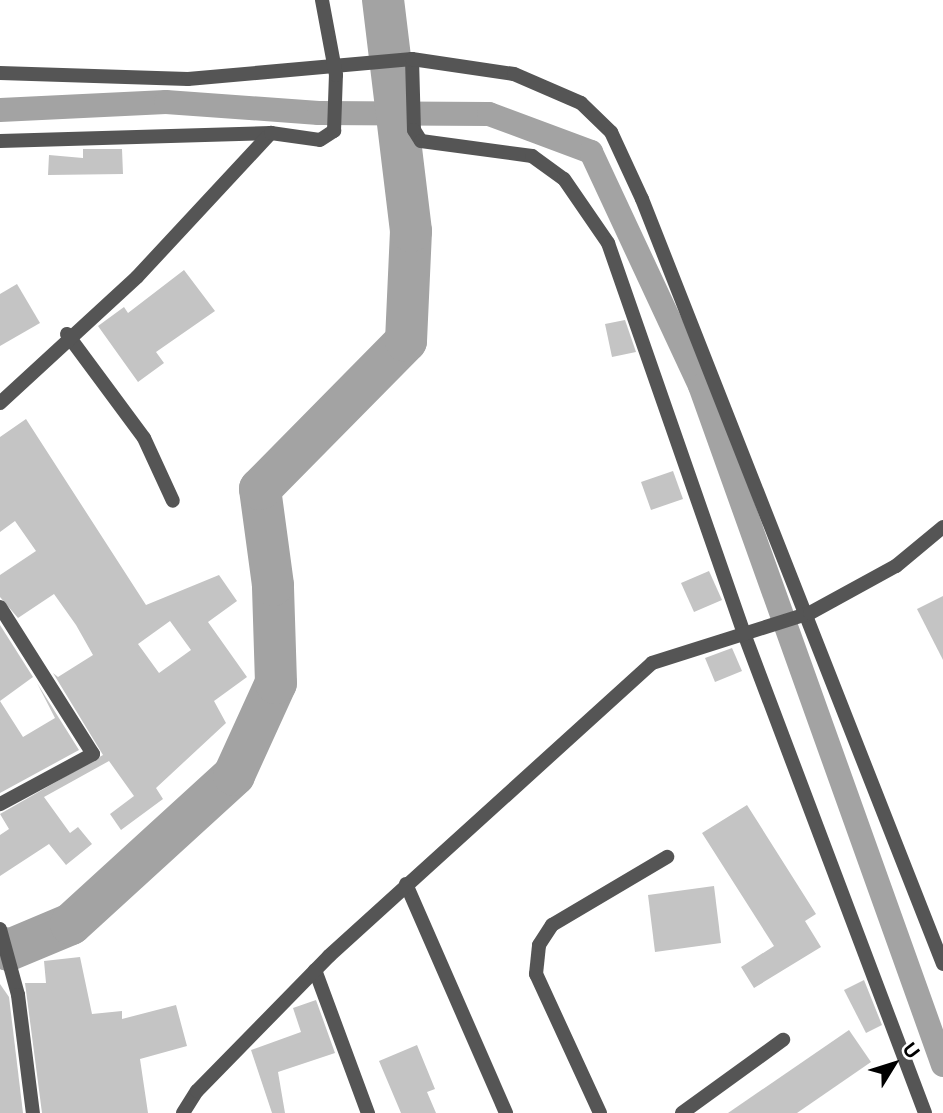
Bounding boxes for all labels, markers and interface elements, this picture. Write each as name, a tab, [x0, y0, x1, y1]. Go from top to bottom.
north arrow	[859, 1029, 929, 1099]
text: U	[898, 1038, 924, 1063]

